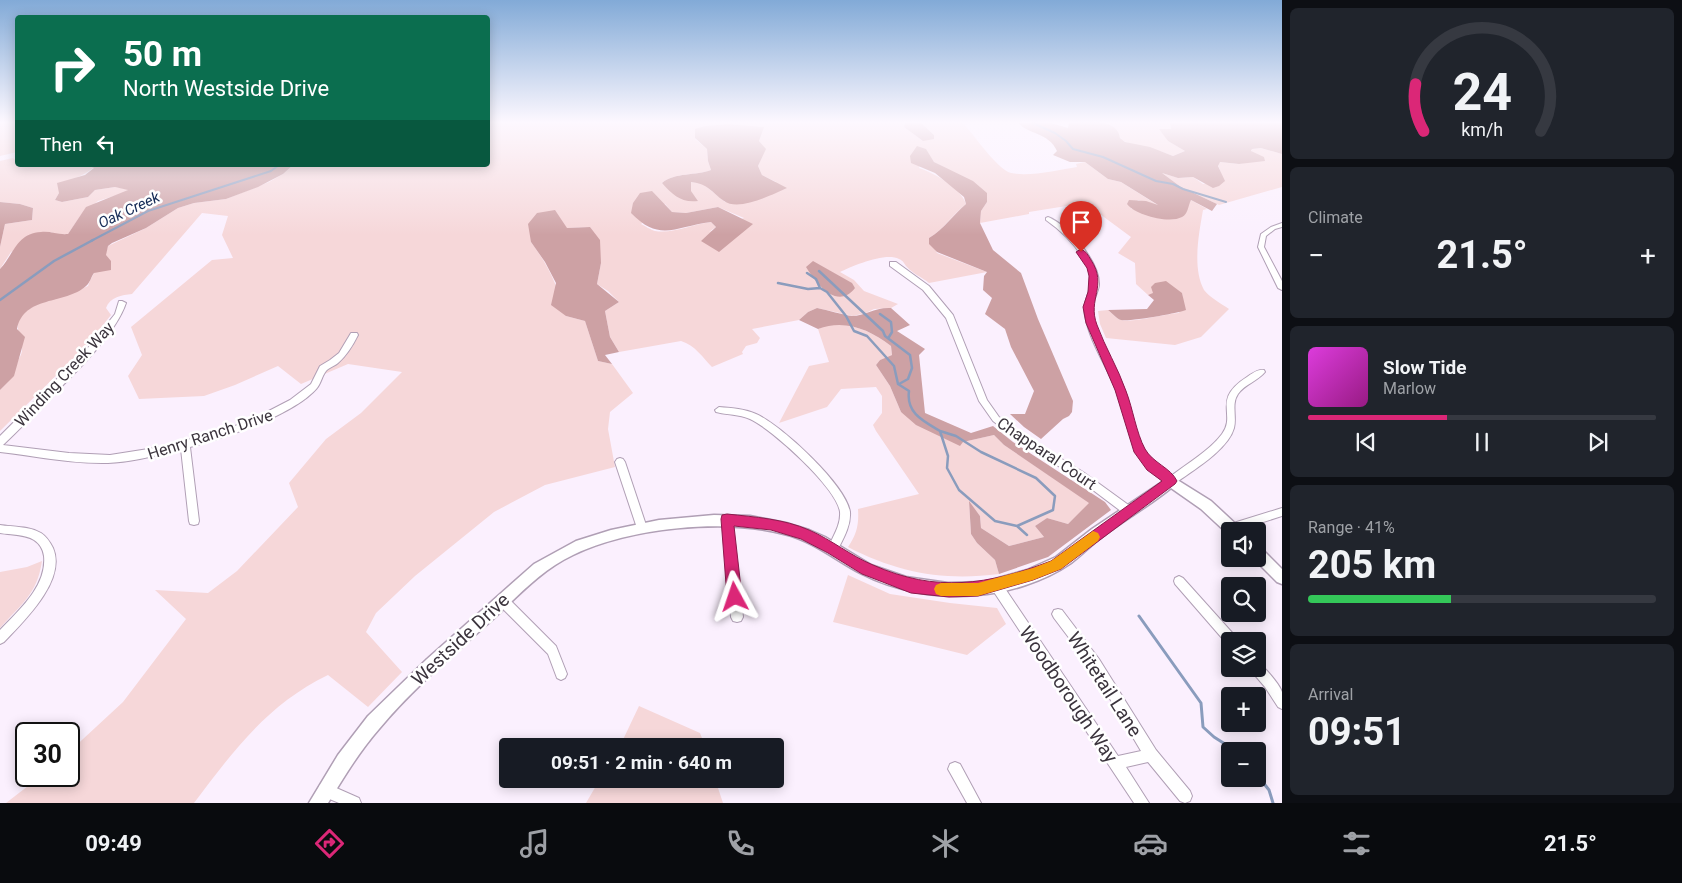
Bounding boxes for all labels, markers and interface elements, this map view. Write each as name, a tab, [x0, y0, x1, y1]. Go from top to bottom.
text: 50 m	[123, 34, 202, 75]
icon: right	[40, 35, 105, 100]
text: 24	[1452, 62, 1512, 123]
text: North Westside Drive	[123, 76, 329, 101]
text: km/h	[1461, 119, 1503, 140]
icon: left	[92, 130, 120, 158]
text: Then	[40, 133, 82, 156]
water label: Oak Creek	[95, 188, 163, 232]
pin	[1060, 201, 1102, 252]
icon: arrive	[1067, 208, 1095, 236]
text: Climate	[1308, 208, 1363, 227]
text: 21.5°	[1436, 233, 1528, 277]
text: −	[1308, 239, 1324, 272]
text: +	[1640, 239, 1656, 272]
street label: Winding Creek Way	[11, 318, 118, 431]
text: Slow Tide	[1383, 356, 1466, 379]
text: Marlow	[1383, 379, 1436, 398]
street label: Henry Ranch Drive	[145, 405, 275, 464]
street label: Chapparal Court	[993, 413, 1100, 494]
icon: previous	[1352, 428, 1380, 456]
icon: pause	[1468, 428, 1496, 456]
icon: next	[1584, 428, 1612, 456]
text: Range · 41%	[1308, 518, 1395, 537]
map controls	[1221, 522, 1266, 787]
button: sound	[1221, 522, 1266, 567]
text: 205 km	[1308, 543, 1436, 587]
position arrow	[708, 570, 760, 622]
button: search	[1221, 577, 1266, 622]
street label: Westside Drive	[407, 588, 514, 690]
street label: Woodborough Way	[1014, 622, 1123, 767]
street label: Whitetail Lane	[1062, 628, 1147, 741]
button: layers	[1221, 632, 1266, 677]
text: Arrival	[1308, 685, 1353, 704]
button: +	[1221, 687, 1266, 732]
text: 09:51	[1308, 710, 1406, 754]
speed limit sign: 30	[15, 722, 80, 787]
button: −	[1221, 742, 1266, 787]
text: 09:51 · 2 min · 640 m	[551, 751, 732, 774]
icon: directions	[312, 826, 347, 861]
icon: music	[517, 826, 552, 861]
icon: phone	[723, 826, 758, 861]
icon: climate	[928, 826, 963, 861]
icon: car	[1133, 826, 1168, 861]
icon: filters	[1339, 826, 1374, 861]
text: 09:49	[85, 831, 142, 856]
text: 21.5°	[1544, 831, 1597, 856]

